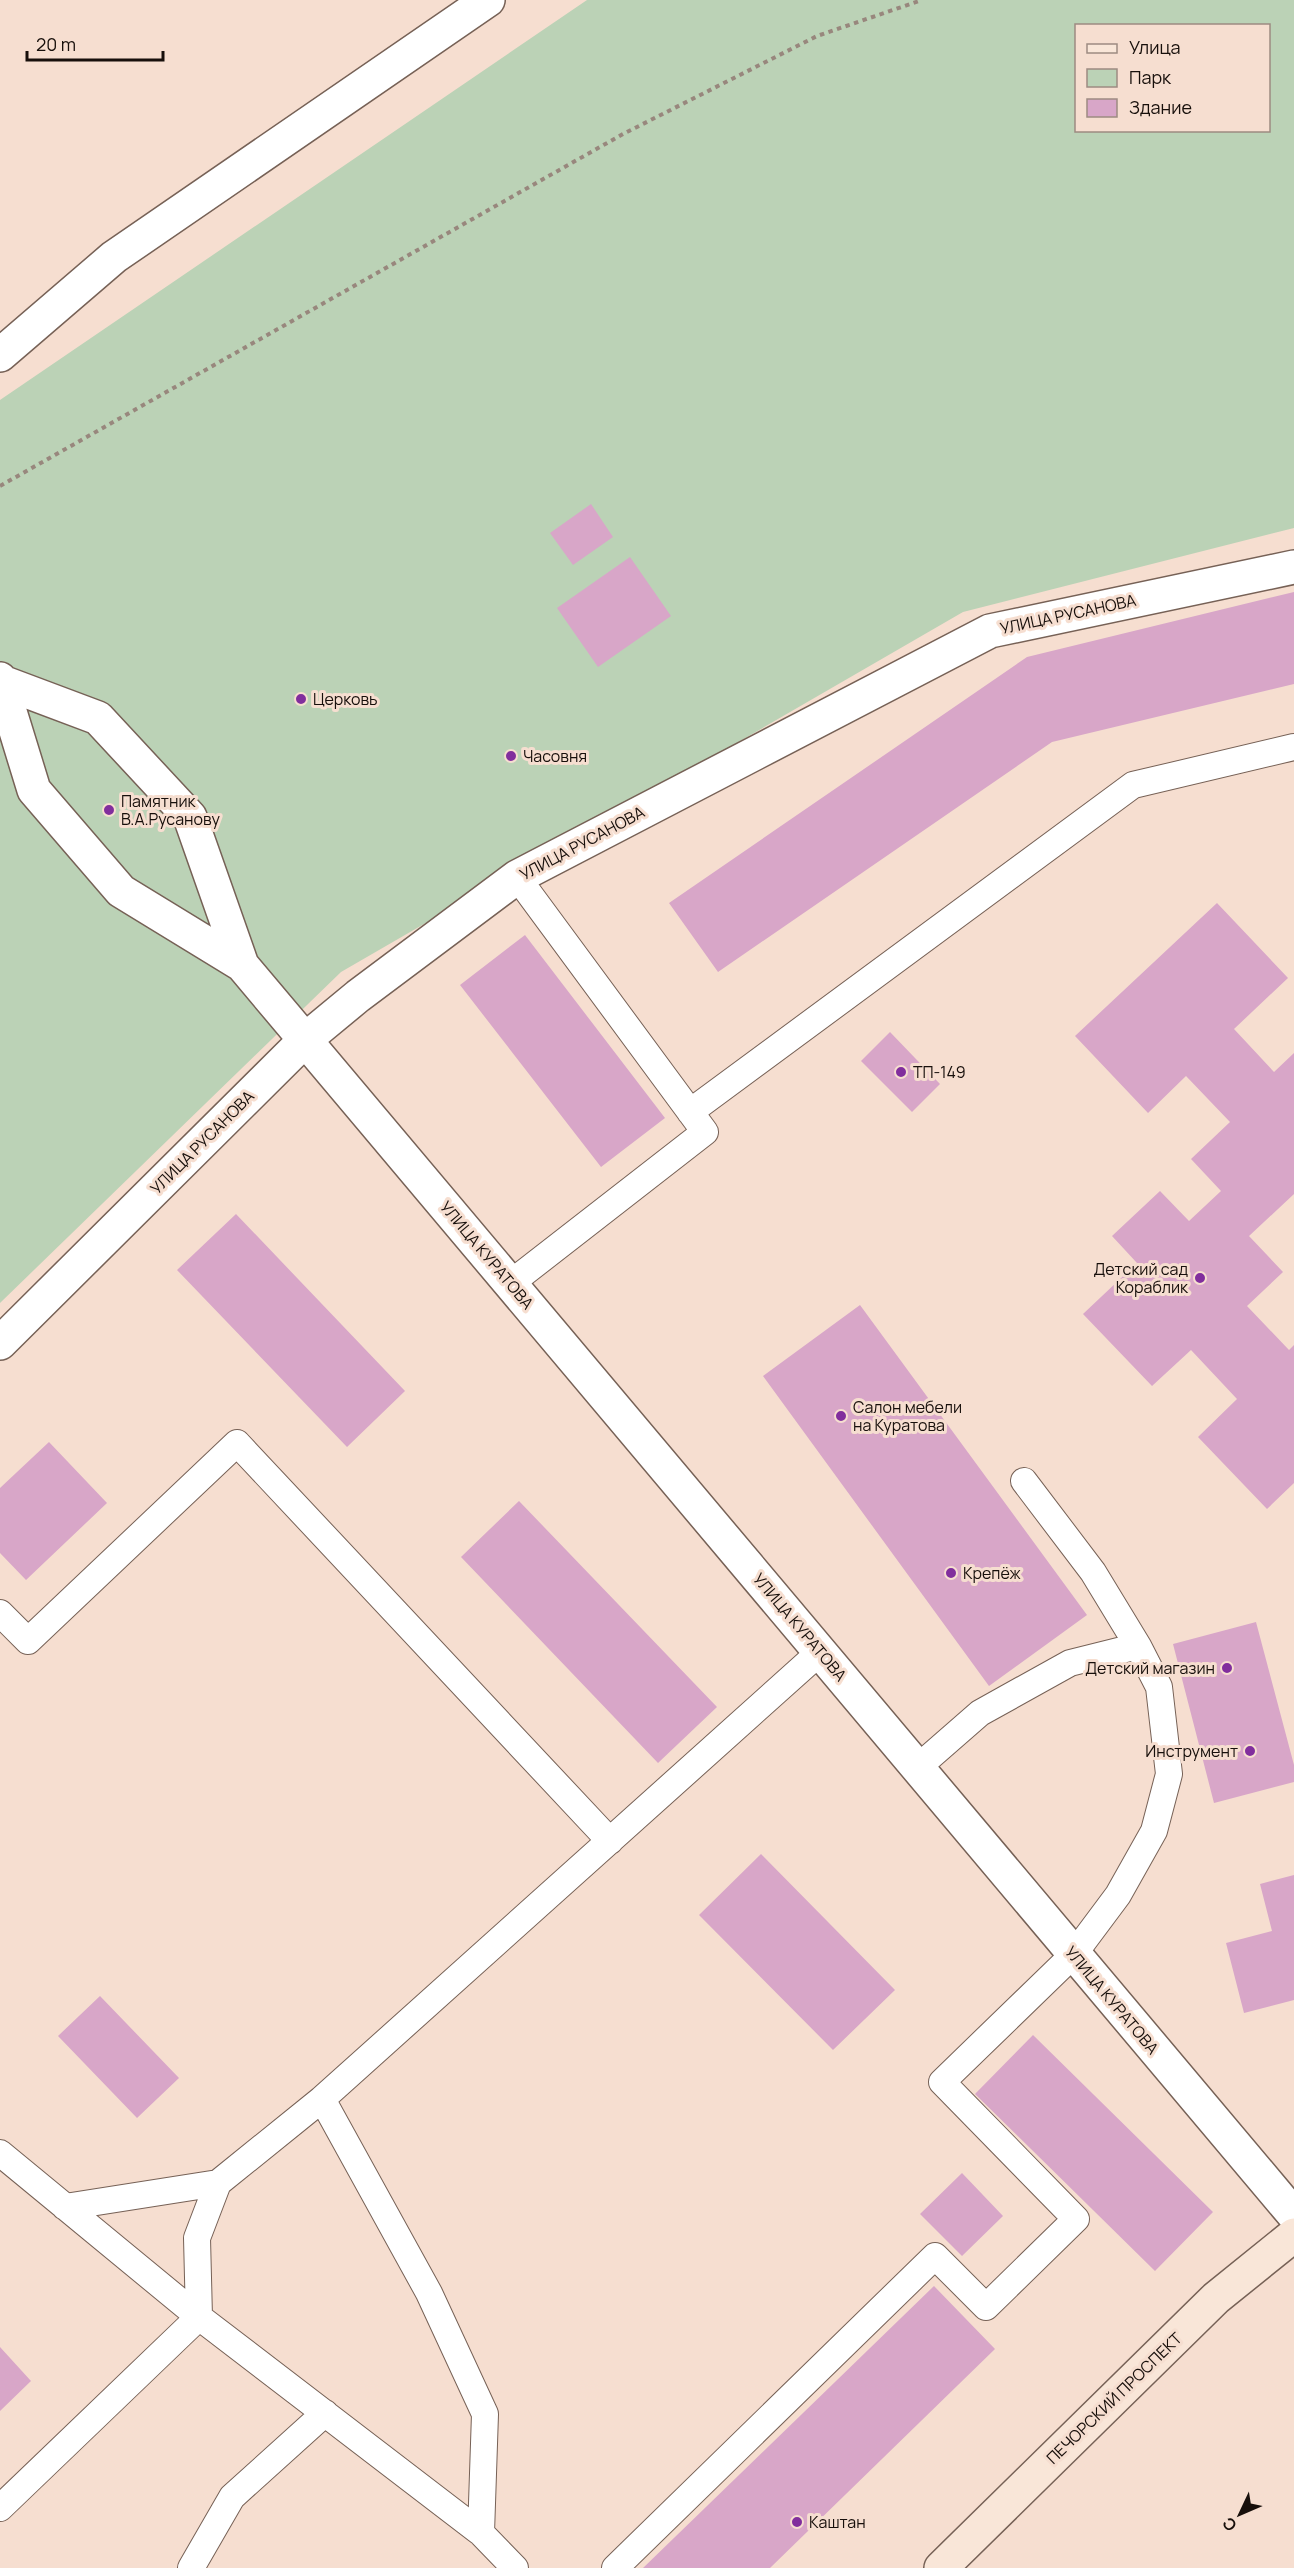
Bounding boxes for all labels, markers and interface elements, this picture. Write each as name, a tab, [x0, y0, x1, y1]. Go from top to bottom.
scale bar	[27, 24, 164, 62]
legend	[1075, 24, 1270, 132]
text: 20 m	[36, 32, 76, 56]
text: Улица	[1129, 35, 1181, 59]
text: Парк	[1129, 65, 1172, 89]
text: Здание	[1129, 95, 1192, 119]
street label: УЛИЦА РУСАНОВА	[998, 589, 1138, 639]
place label: Церковь	[313, 688, 378, 710]
marker: Церковь	[294, 692, 308, 706]
place label: Часовня	[523, 745, 587, 767]
marker: Часовня	[504, 749, 518, 763]
place label: Памятник В.А.Русанову	[121, 790, 221, 830]
street label: УЛИЦА РУСАНОВА	[516, 801, 648, 885]
marker: Памятник В.А.Русанову	[102, 803, 116, 817]
place label: ТП-149	[913, 1061, 966, 1083]
marker: ТП-149	[894, 1065, 908, 1079]
street label: УЛИЦА РУСАНОВА	[145, 1085, 259, 1199]
street label: УЛИЦА КУРАТОВА	[435, 1196, 539, 1314]
place label: Детский сад Кораблик	[1094, 1258, 1189, 1298]
marker: Детский сад Кораблик	[1193, 1271, 1207, 1285]
place label: Салон мебели на Куратова	[853, 1396, 962, 1436]
marker: Салон мебели на Куратова	[834, 1409, 848, 1423]
place label: Крепёж	[963, 1562, 1021, 1584]
marker: Крепёж	[944, 1566, 958, 1580]
street label: УЛИЦА КУРАТОВА	[748, 1568, 852, 1686]
place label: Детский магазин	[1085, 1657, 1215, 1679]
marker: Детский магазин	[1220, 1661, 1234, 1675]
place label: Инструмент	[1145, 1740, 1238, 1762]
marker: Инструмент	[1243, 1744, 1257, 1758]
street label: УЛИЦА КУРАТОВА	[1060, 1941, 1164, 2059]
street label: ПЕЧОРСКИЙ ПРОСПЕКТ	[1041, 2327, 1187, 2469]
north arrow	[1210, 2484, 1270, 2544]
place label: Каштан	[809, 2511, 866, 2533]
text: С	[1217, 2512, 1241, 2536]
marker: Каштан	[790, 2515, 804, 2529]

